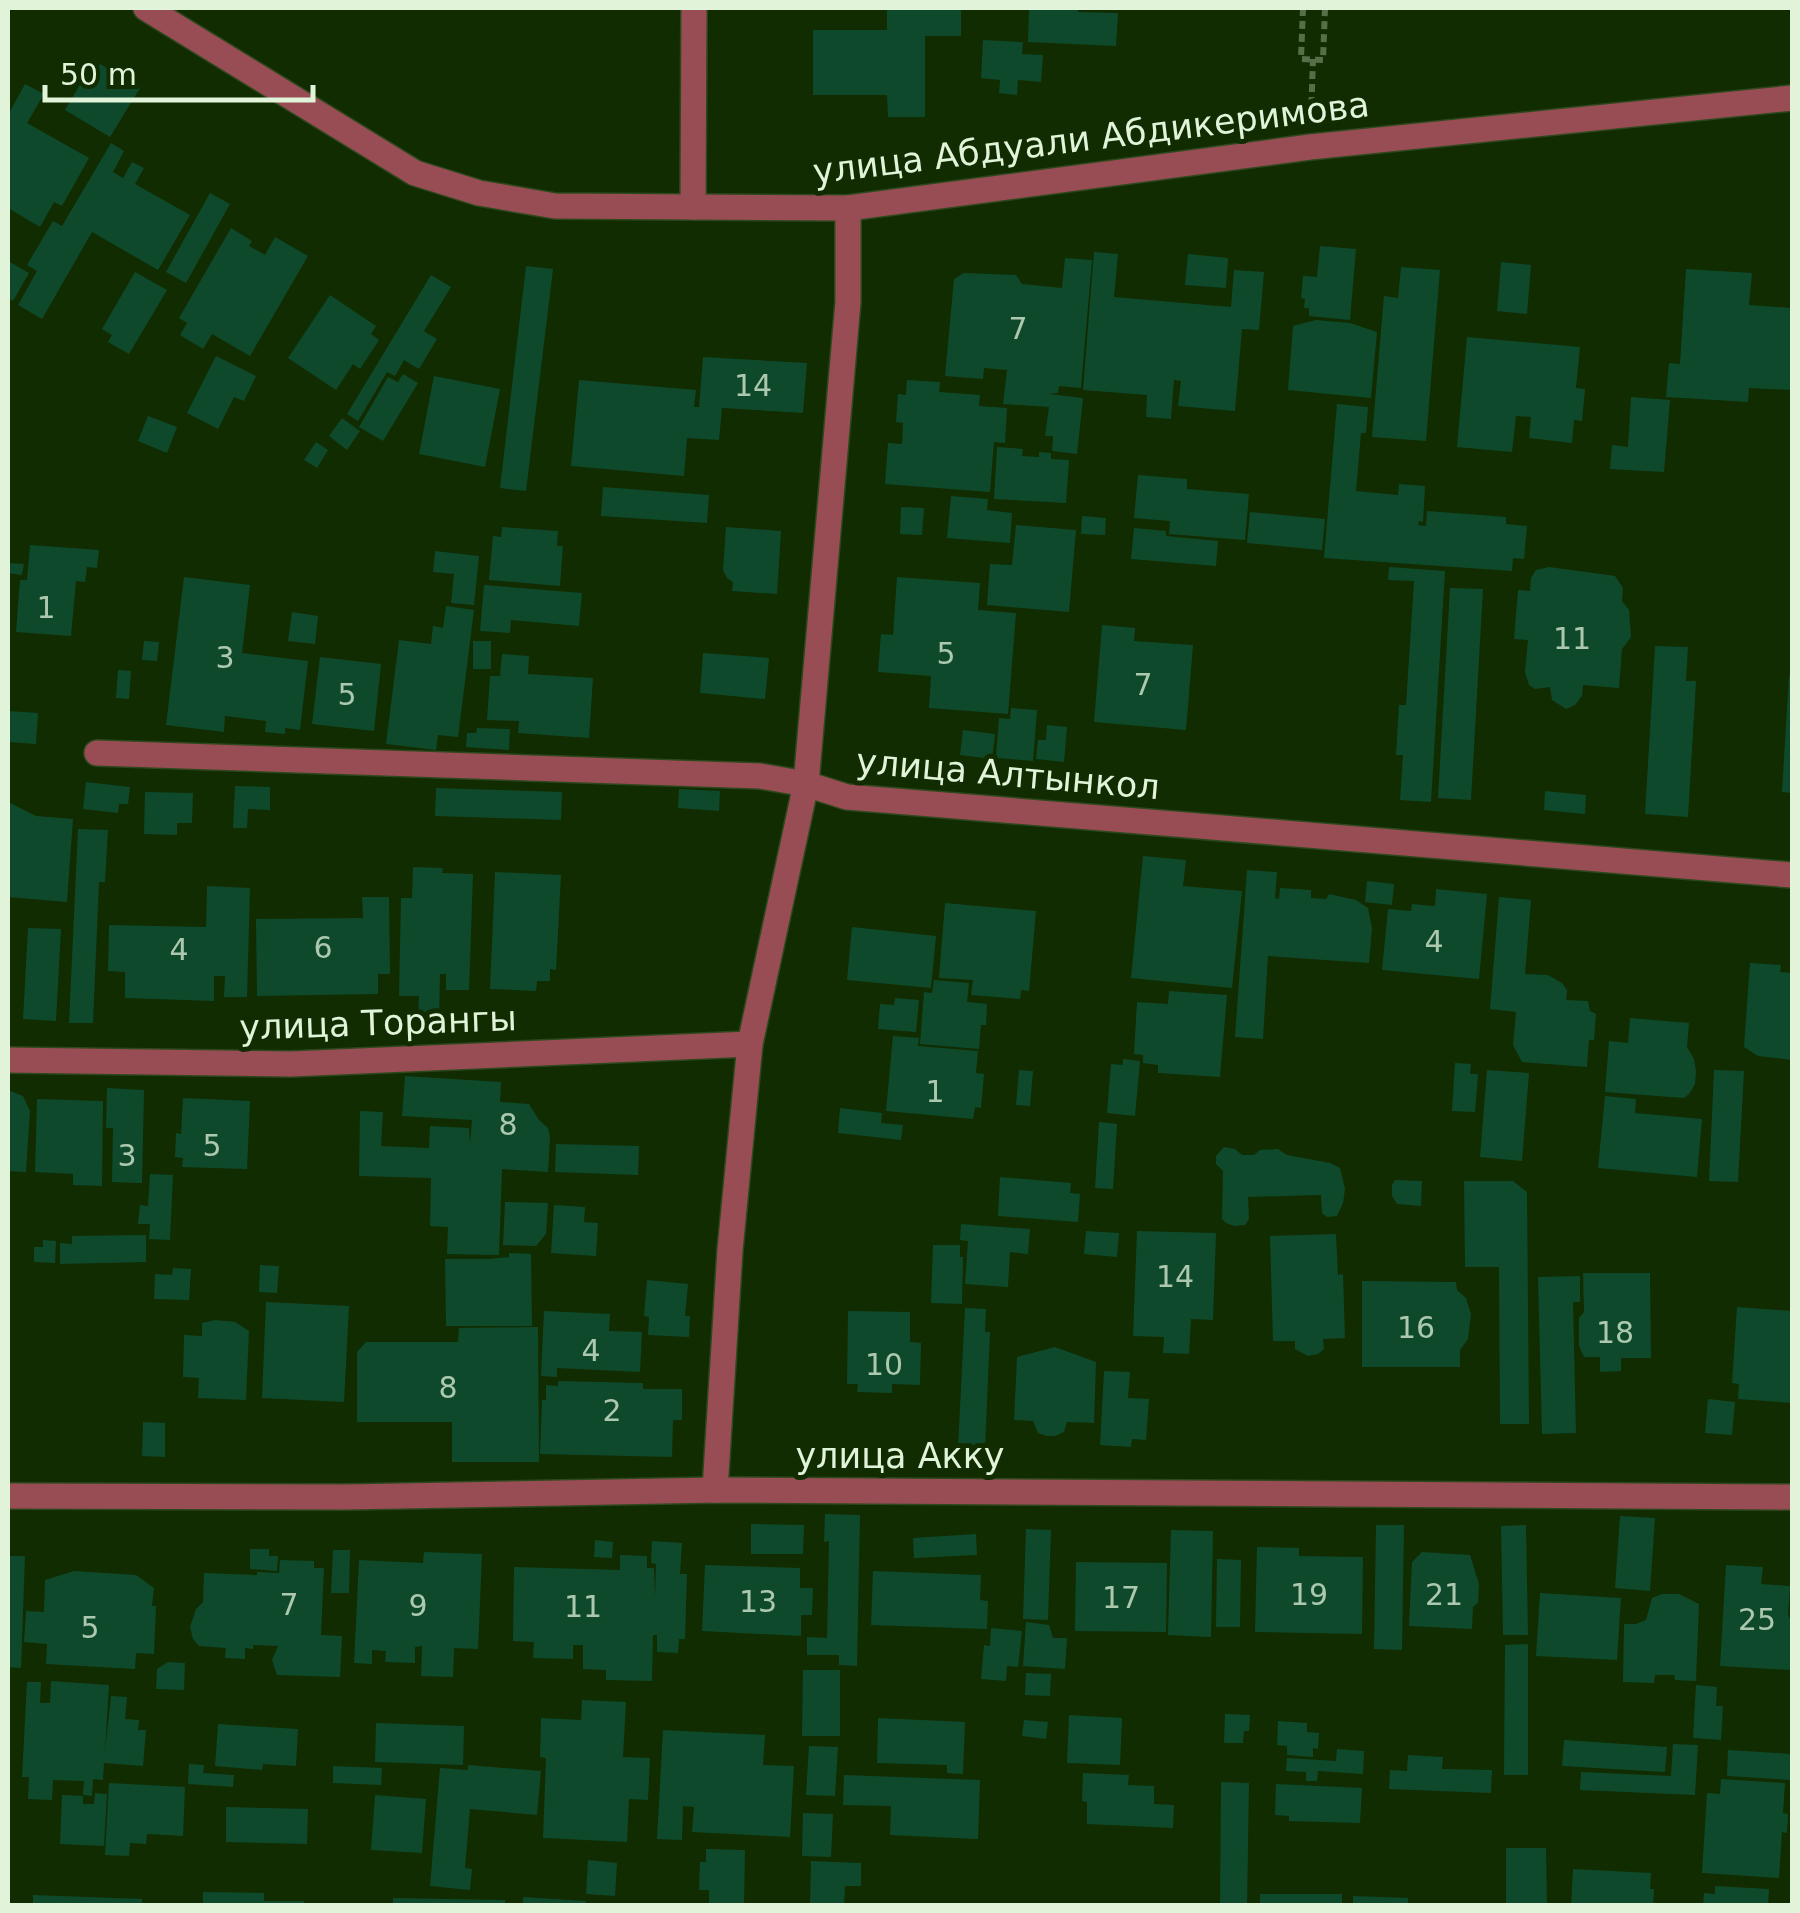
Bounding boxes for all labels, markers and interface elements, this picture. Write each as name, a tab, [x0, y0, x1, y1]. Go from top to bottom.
scale bar	[45, 40, 312, 102]
text: 50 m	[60, 57, 137, 92]
street label: улица Абдуали Абдикеримова	[810, 84, 1372, 192]
house number: 7	[1008, 311, 1028, 346]
house number: 14	[734, 368, 772, 403]
house number: 1	[36, 590, 56, 625]
house number: 11	[1553, 621, 1591, 656]
house number: 5	[936, 636, 956, 671]
house number: 3	[215, 640, 235, 675]
house number: 7	[1133, 667, 1153, 702]
house number: 5	[337, 677, 357, 712]
street label: улица Алтынкол	[855, 741, 1161, 807]
house number: 4	[1424, 924, 1444, 959]
house number: 6	[313, 930, 333, 965]
house number: 4	[169, 932, 189, 967]
street label: улица Торангы	[239, 998, 517, 1048]
house number: 1	[925, 1074, 945, 1109]
house number: 8	[498, 1107, 518, 1142]
house number: 5	[202, 1128, 222, 1163]
house number: 3	[117, 1138, 137, 1173]
house number: 14	[1156, 1259, 1194, 1294]
house number: 16	[1397, 1310, 1435, 1345]
house number: 18	[1596, 1315, 1634, 1350]
house number: 4	[581, 1333, 601, 1368]
house number: 10	[865, 1347, 903, 1382]
house number: 8	[438, 1370, 458, 1405]
house number: 2	[602, 1393, 622, 1428]
street label: улица Акку	[795, 1436, 1005, 1476]
house number: 19	[1290, 1577, 1328, 1612]
house number: 21	[1425, 1577, 1463, 1612]
house number: 17	[1102, 1580, 1140, 1615]
house number: 13	[739, 1584, 777, 1619]
house number: 7	[279, 1587, 299, 1622]
house number: 9	[408, 1588, 428, 1623]
house number: 11	[564, 1589, 602, 1624]
house number: 25	[1738, 1602, 1776, 1637]
house number: 5	[80, 1610, 100, 1645]

